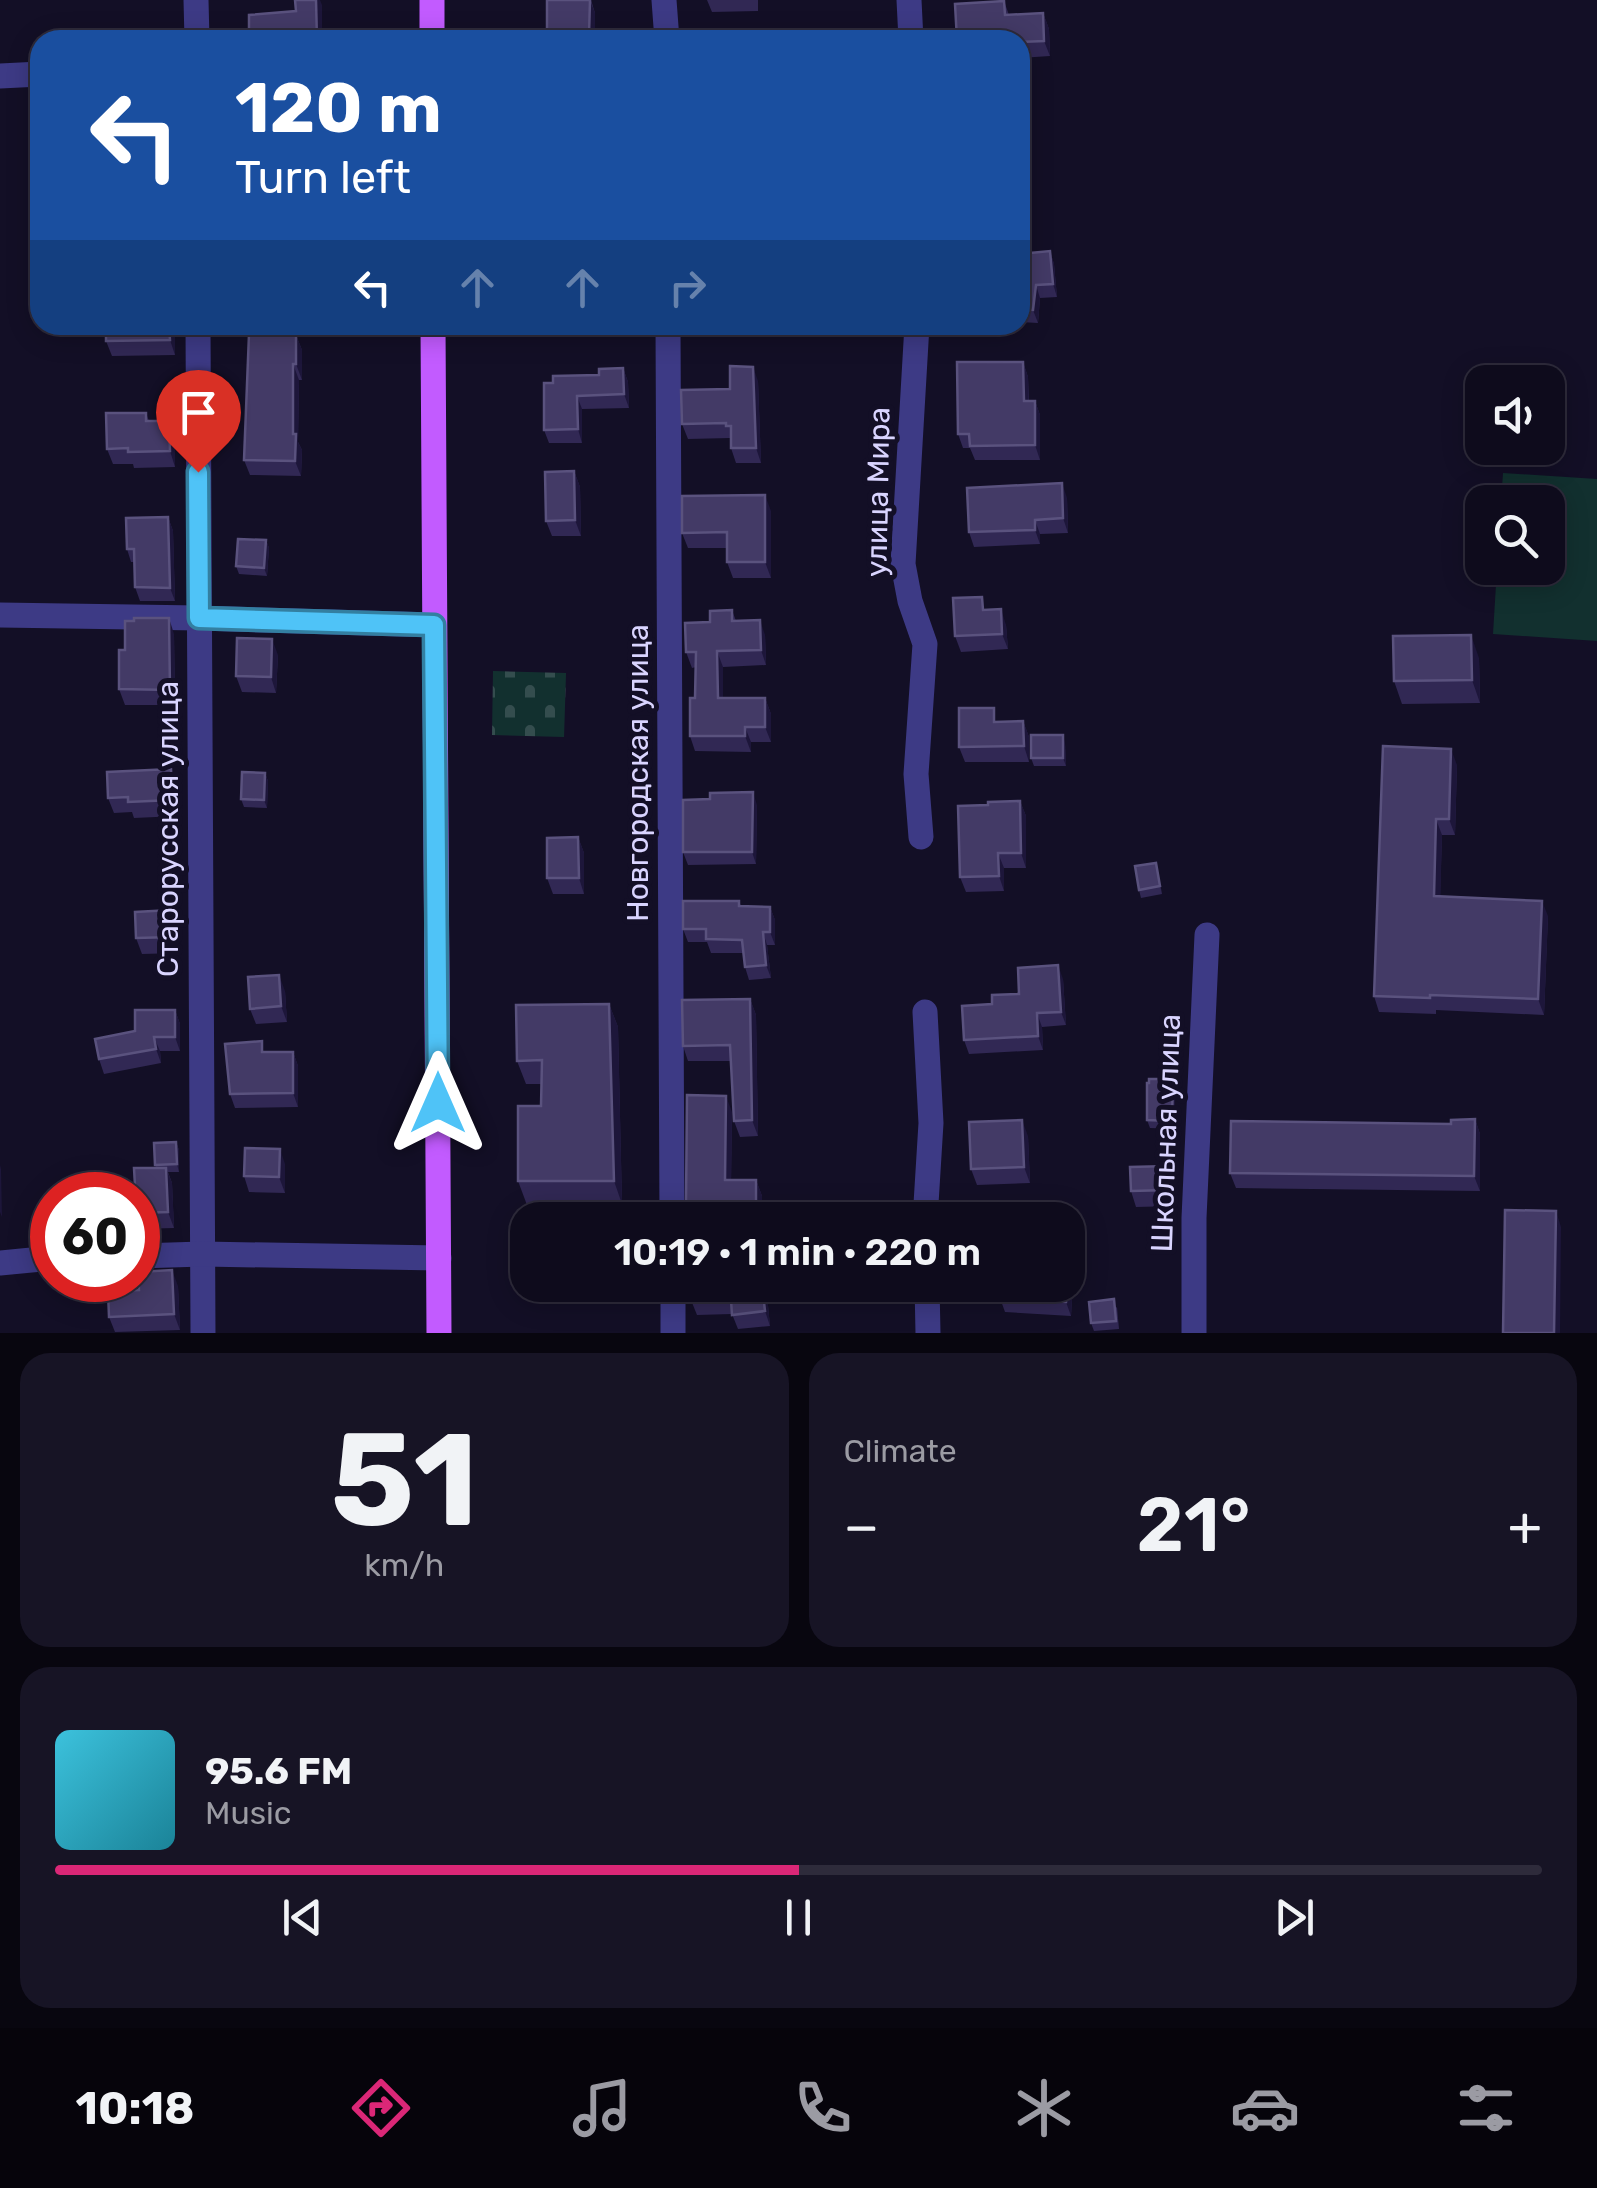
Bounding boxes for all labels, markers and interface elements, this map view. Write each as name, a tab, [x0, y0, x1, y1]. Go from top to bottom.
text: 120 m	[235, 67, 442, 150]
icon: left	[70, 70, 200, 200]
text: Turn left	[235, 151, 411, 204]
icon: left	[345, 260, 400, 315]
icon: ahead	[450, 260, 505, 315]
icon: ahead	[555, 260, 610, 315]
icon: right	[660, 260, 715, 315]
map controls	[1465, 365, 1565, 585]
button: sound	[1465, 365, 1565, 465]
pin	[156, 370, 241, 473]
icon: arrive	[171, 385, 226, 440]
street label: улица Мира	[859, 407, 897, 577]
button: search	[1465, 485, 1565, 585]
street label: Новгородская улица	[620, 624, 656, 922]
street label: Старорусская улица	[150, 681, 186, 977]
street label: Школьная улица	[1144, 1013, 1188, 1253]
position arrow	[386, 1051, 490, 1155]
speed limit sign: 60	[30, 1172, 160, 1302]
text: 10:19 · 1 min · 220 m	[614, 1229, 981, 1275]
text: 51	[330, 1403, 478, 1558]
text: Climate	[844, 1432, 957, 1470]
text: 21°	[1137, 1481, 1250, 1570]
text: −	[844, 1494, 879, 1559]
text: +	[1508, 1494, 1542, 1559]
text: km/h	[364, 1546, 444, 1584]
text: 95.6 FM	[205, 1748, 352, 1794]
text: Music	[205, 1794, 291, 1832]
icon: previous	[275, 1890, 330, 1945]
icon: pause	[771, 1890, 826, 1945]
icon: next	[1267, 1890, 1322, 1945]
icon: directions	[346, 2073, 416, 2143]
icon: music	[567, 2073, 637, 2143]
icon: phone	[788, 2073, 858, 2143]
icon: climate	[1009, 2073, 1079, 2143]
icon: car	[1230, 2073, 1300, 2143]
icon: filters	[1451, 2073, 1521, 2143]
text: 10:18	[76, 2082, 195, 2135]

